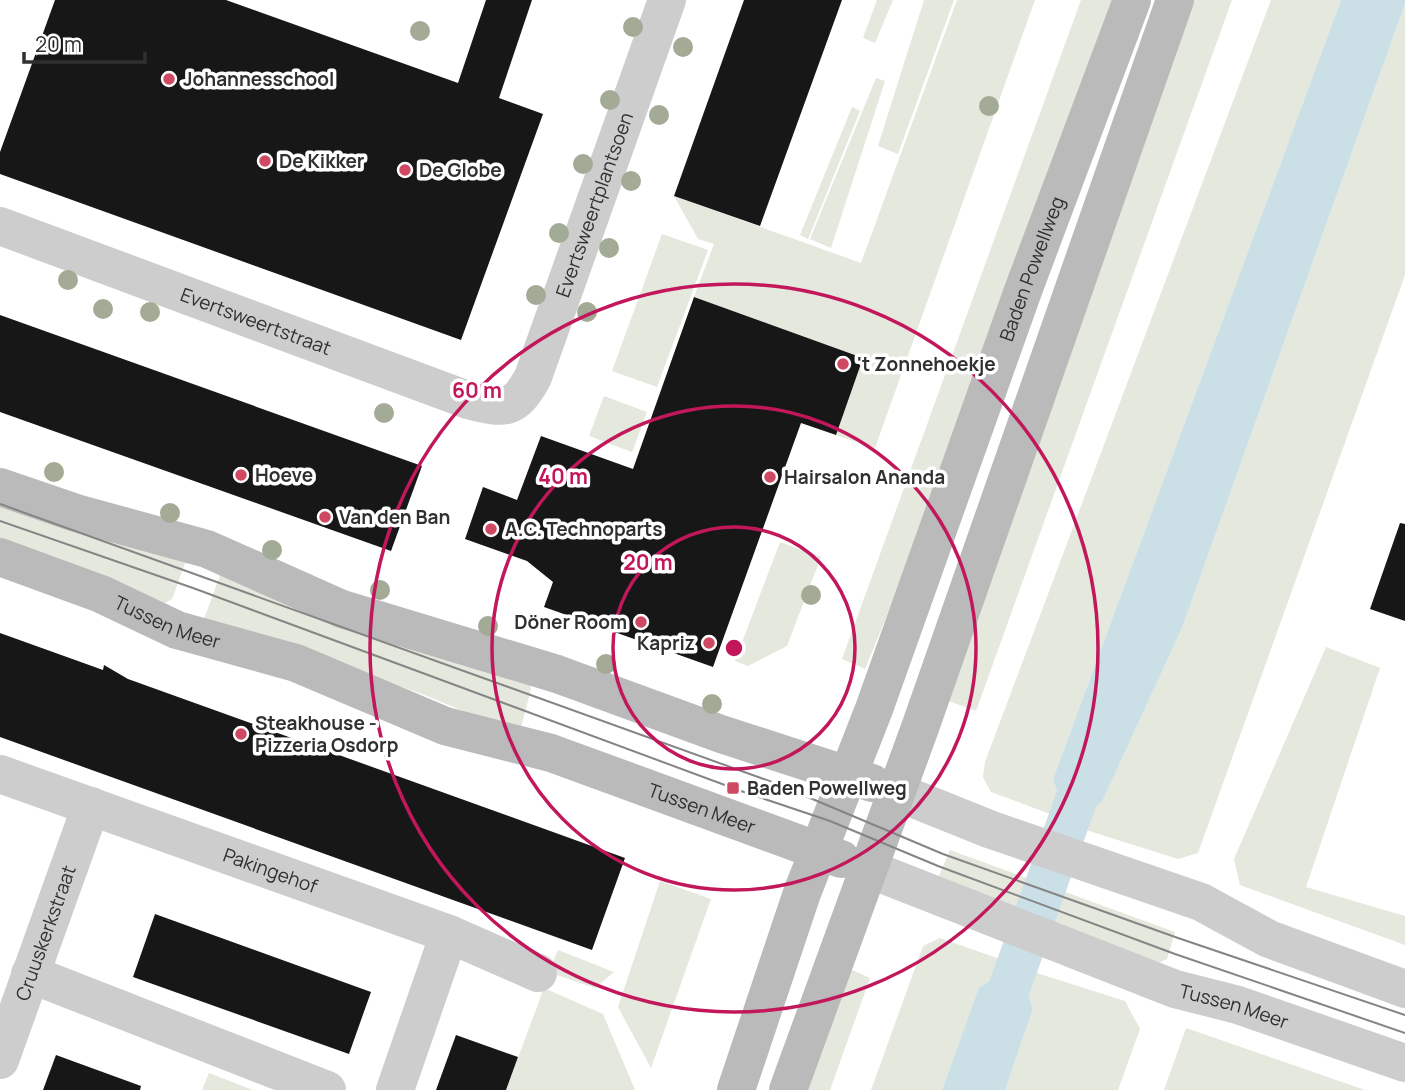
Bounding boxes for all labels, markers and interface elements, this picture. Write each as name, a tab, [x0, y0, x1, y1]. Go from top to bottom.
scale bar	[24, 21, 145, 65]
text: 20 m	[35, 30, 82, 58]
place label: Johannesschool	[183, 66, 334, 92]
marker: Johannesschool	[161, 71, 177, 87]
street label: Evertsweertplantsoen	[549, 109, 639, 301]
place label: De Kikker	[279, 148, 365, 174]
marker: De Kikker	[257, 153, 273, 169]
place label: De Globe	[419, 157, 502, 183]
marker: De Globe	[397, 162, 413, 178]
street label: Baden Powellweg	[993, 193, 1070, 345]
street label: Evertsweertstraat	[177, 281, 335, 361]
place label: 't Zonnehoekje	[857, 351, 996, 377]
marker: 't Zonnehoekje	[835, 356, 851, 372]
text: 60 m	[452, 376, 502, 404]
place label: Hoeve	[255, 462, 313, 488]
text: 40 m	[538, 462, 588, 490]
place label: Hairsalon Ananda	[784, 464, 945, 490]
marker: Hoeve	[233, 467, 249, 483]
marker: Hairsalon Ananda	[762, 469, 778, 485]
place label: Van den Ban	[339, 504, 450, 530]
marker: Van den Ban	[317, 509, 333, 525]
place label: A.C. Technoparts	[505, 516, 663, 542]
marker: A.C. Technoparts	[483, 521, 499, 537]
text: 20 m	[623, 548, 673, 576]
street label: Tussen Meer	[110, 589, 224, 655]
place label: Döner Room	[514, 609, 627, 635]
marker: Döner Room	[633, 614, 649, 630]
place label: Kapriz	[637, 630, 695, 656]
marker: Kapriz	[701, 635, 717, 651]
centre of rings	[722, 636, 746, 660]
place label: Steakhouse - Pizzeria Osdorp	[255, 710, 398, 758]
marker: Steakhouse - Pizzeria Osdorp	[233, 726, 249, 742]
place label: Baden Powellweg	[747, 775, 907, 801]
street label: Tussen Meer	[645, 777, 759, 840]
marker: Baden Powellweg	[725, 780, 741, 796]
street label: Pakingehof	[220, 842, 321, 899]
street label: Cruuskerkstraat	[9, 862, 82, 1004]
street label: Tussen Meer	[1177, 978, 1292, 1035]

